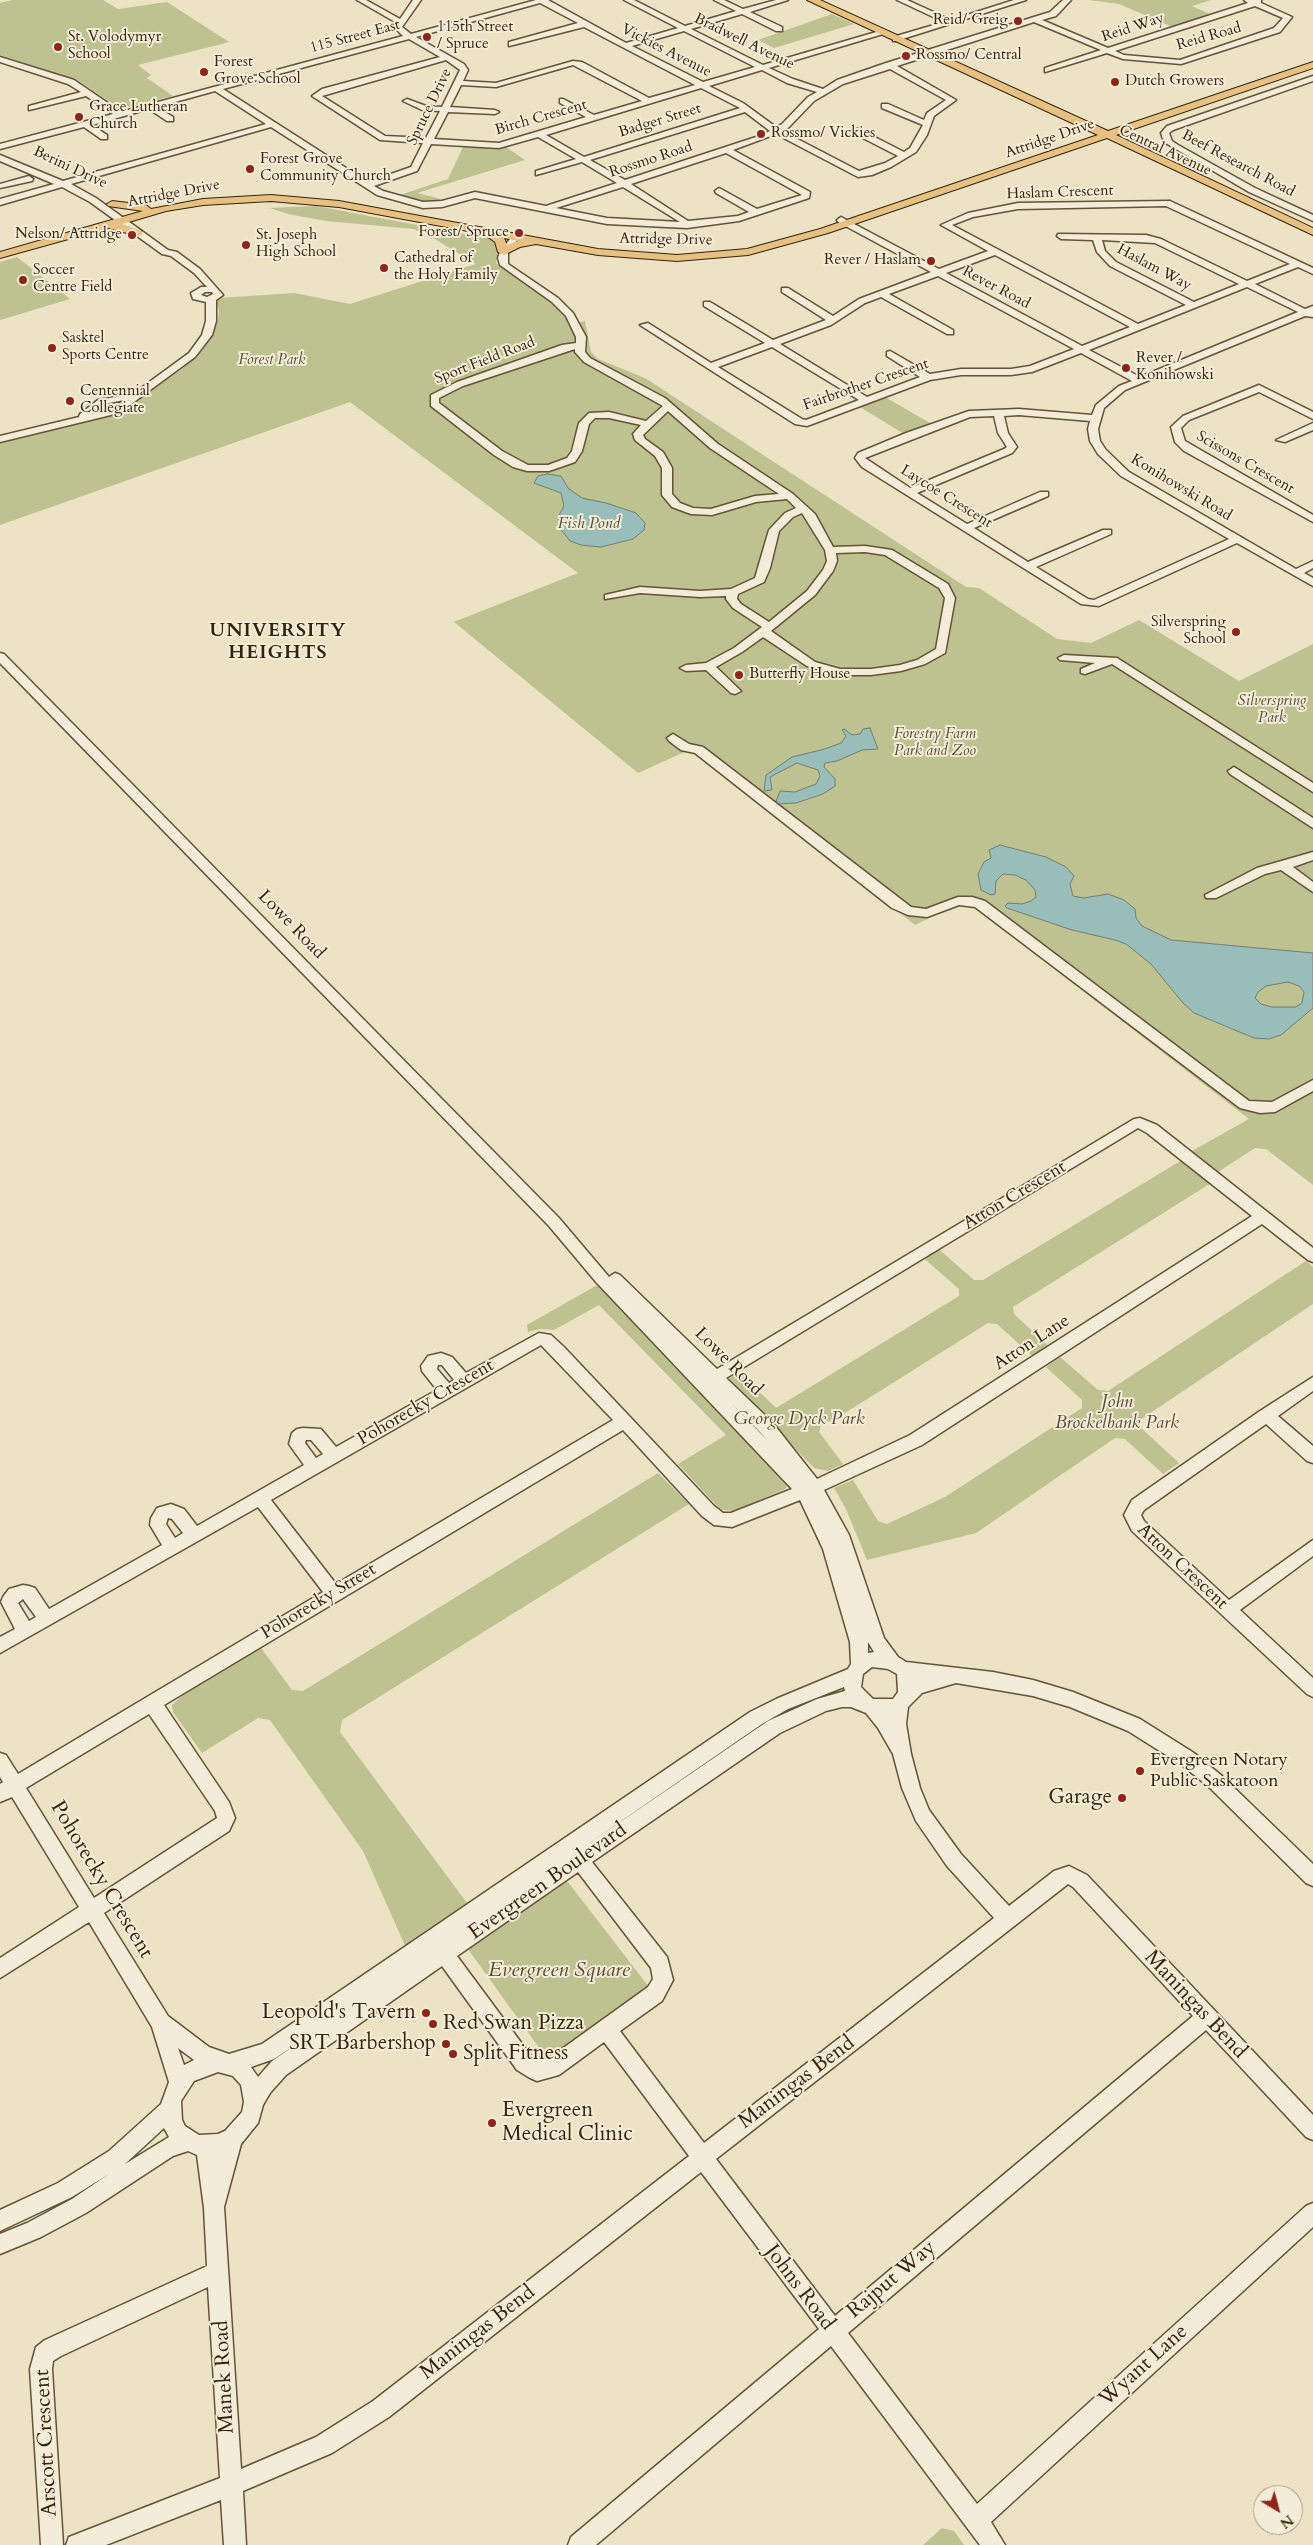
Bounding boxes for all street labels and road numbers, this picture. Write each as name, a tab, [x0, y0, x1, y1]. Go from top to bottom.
street label: Reid Way	[1100, 9, 1166, 47]
street label: Bradwell Avenue	[691, 10, 797, 74]
street label: 115 Street East	[308, 16, 402, 58]
street label: Reid Road	[1175, 19, 1243, 55]
street label: Vickies Avenue	[618, 21, 714, 81]
street label: Spruce Drive	[404, 66, 456, 148]
street label: Birch Crescent	[493, 96, 589, 140]
street label: Badger Street	[617, 100, 703, 142]
street label: Attridge Drive	[1003, 115, 1097, 163]
street label: Central Avenue	[1116, 122, 1214, 180]
street label: Beef Research Road	[1178, 127, 1298, 201]
street label: Rossmo Road	[607, 138, 695, 182]
street label: Berini Drive	[30, 143, 110, 193]
street label: Attridge Drive	[126, 176, 222, 212]
street label: Haslam Crescent	[1006, 182, 1114, 204]
street label: Attridge Drive	[619, 230, 713, 250]
street label: Haslam Way	[1114, 241, 1194, 295]
street label: Rever Road	[959, 263, 1033, 313]
street label: Sport Field Road	[432, 334, 538, 388]
street label: Fairbrother Crescent	[801, 355, 931, 415]
street label: Scissons Crescent	[1193, 428, 1297, 498]
street label: Konihowski Road	[1127, 451, 1235, 525]
street label: Laycoe Crescent	[897, 462, 995, 532]
street label: Lowe Road	[253, 886, 329, 964]
street label: Atton Crescent	[960, 1157, 1070, 1235]
street label: Atton Lane	[990, 1311, 1074, 1375]
street label: Lowe Road	[689, 1323, 767, 1401]
street label: Pohorecky Crescent	[354, 1355, 498, 1451]
street label: Atton Crescent	[1132, 1520, 1232, 1614]
street label: Pohorecky Street	[258, 1559, 380, 1645]
street label: Pohorecky Crescent	[44, 1797, 158, 1963]
street label: Evergreen Boulevard	[464, 1818, 632, 1946]
street label: Maningas Bend	[1138, 1946, 1252, 2064]
street label: Maningas Bend	[734, 2031, 860, 2135]
street label: Rajput Way	[843, 2236, 941, 2324]
street label: Johns Road	[759, 2240, 839, 2336]
street label: Maningas Bend	[415, 2280, 541, 2386]
street label: Manek Road	[209, 2320, 241, 2434]
street label: Wyant Lane	[1094, 2320, 1194, 2412]
street label: Arscott Crescent	[31, 2369, 63, 2517]

